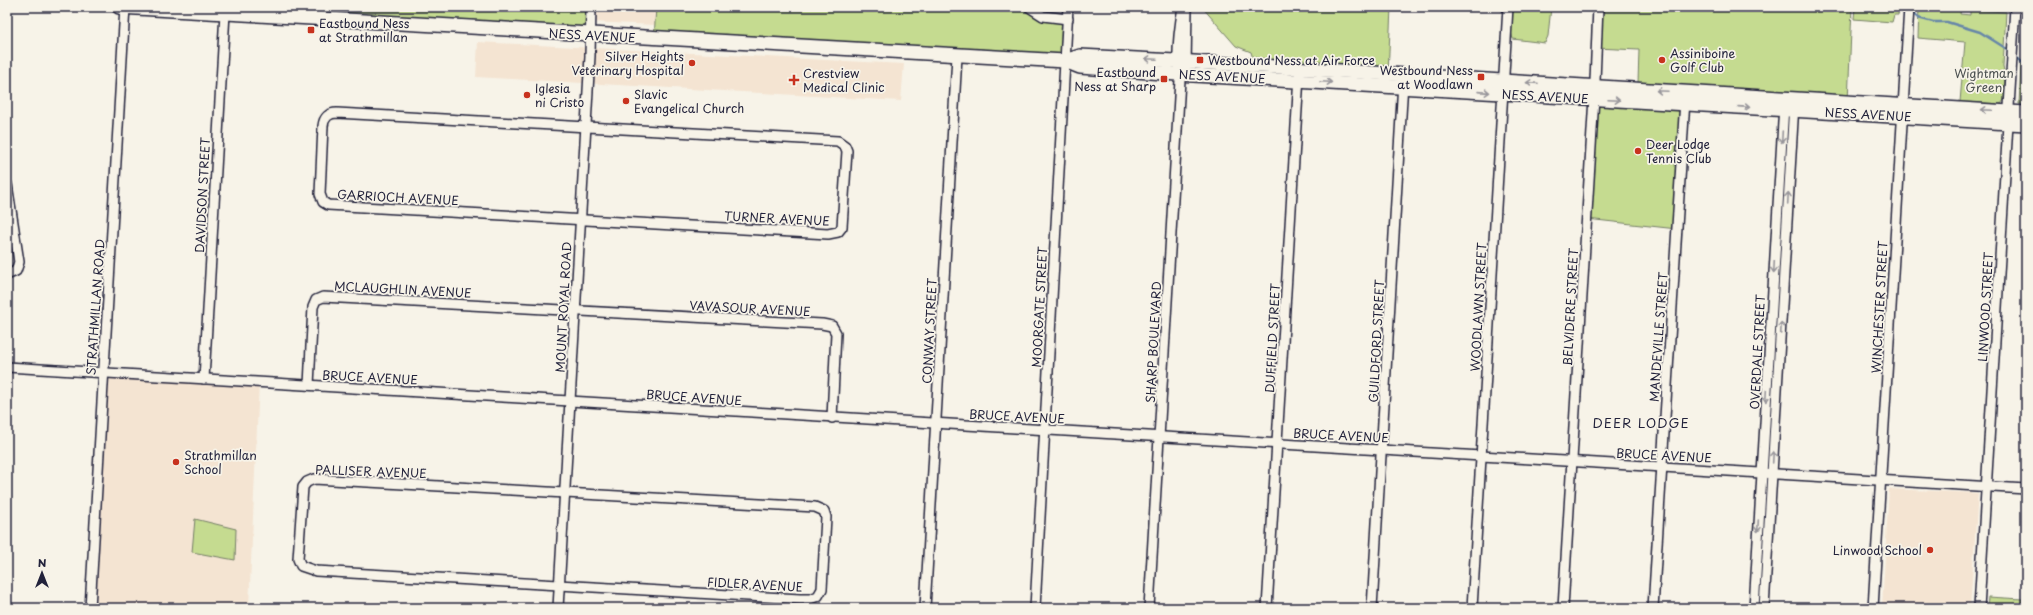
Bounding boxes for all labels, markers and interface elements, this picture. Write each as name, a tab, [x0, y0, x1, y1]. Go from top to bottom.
place label: Eastbound Ness at Strathmillan	[319, 14, 410, 46]
street label: NESS AVENUE	[548, 24, 636, 46]
marker: Eastbound Ness at Strathmillan	[306, 25, 316, 35]
place label: Assiniboine Golf Club	[1670, 44, 1736, 76]
place label: Silver Heights Veterinary Hospital	[571, 47, 684, 79]
place label: Westbound Ness at Air Force	[1208, 51, 1375, 69]
marker: Westbound Ness at Air Force	[1195, 55, 1205, 65]
marker: Assiniboine Golf Club	[1657, 55, 1667, 65]
one-way arrow	[1145, 56, 1158, 63]
marker: Silver Heights Veterinary Hospital	[687, 58, 697, 68]
place label: Westbound Ness at Woodlawn	[1380, 61, 1473, 93]
place label: Eastbound Ness at Sharp	[1074, 63, 1156, 95]
place label: Crestview Medical Clinic	[803, 64, 885, 96]
park label: Wightman Green	[1954, 64, 2014, 96]
street label: NESS AVENUE	[1178, 65, 1266, 87]
marker: Westbound Ness at Woodlawn	[1476, 72, 1486, 82]
marker: Crestview Medical Clinic	[788, 74, 800, 86]
marker: Eastbound Ness at Sharp	[1159, 74, 1169, 84]
place label: Iglesia ni Cristo	[535, 79, 584, 111]
one-way arrow	[1320, 79, 1333, 86]
one-way arrow	[1526, 79, 1539, 86]
place label: Slavic Evangelical Church	[634, 85, 744, 117]
street label: NESS AVENUE	[1501, 85, 1589, 107]
one-way arrow	[1656, 87, 1669, 94]
one-way arrow	[1477, 89, 1490, 96]
marker: Iglesia ni Cristo	[522, 90, 532, 100]
marker: Slavic Evangelical Church	[621, 96, 631, 106]
one-way arrow	[1607, 96, 1620, 103]
one-way arrow	[1737, 103, 1750, 111]
street label: NESS AVENUE	[1824, 103, 1912, 125]
one-way arrow	[1981, 106, 1994, 114]
one-way arrow	[1778, 130, 1786, 143]
place label: Deer Lodge Tennis Club	[1646, 135, 1711, 167]
street label: DAVIDSON STREET	[190, 136, 214, 253]
marker: Deer Lodge Tennis Club	[1633, 146, 1643, 156]
street label: GARRIOCH AVENUE	[337, 185, 459, 209]
one-way arrow	[1785, 192, 1792, 205]
street label: TURNER AVENUE	[724, 206, 830, 230]
street label: STRATHMILLAN ROAD	[81, 238, 109, 376]
street label: WINCHESTER STREET	[1867, 240, 1891, 374]
street label: MOUNT ROYAL ROAD	[551, 241, 575, 373]
street label: WOODLAWN STREET	[1466, 241, 1490, 372]
street label: MOORGATE STREET	[1027, 245, 1051, 368]
street label: BELVIDERE STREET	[1558, 247, 1582, 366]
street label: LINWOOD STREET	[1973, 251, 1997, 362]
one-way arrow	[1771, 260, 1778, 273]
street label: MANDEVILLE STREET	[1644, 271, 1672, 403]
street label: MCLAUGHLIN AVENUE	[334, 276, 472, 302]
street label: CONWAY STREET	[917, 277, 941, 384]
street label: GUILDFORD STREET	[1364, 278, 1388, 403]
street label: SHARP BOULEVARD	[1141, 281, 1165, 403]
street label: DUFFIELD STREET	[1260, 282, 1284, 393]
street label: OVERDALE STREET	[1745, 293, 1769, 410]
street label: VAVASOUR AVENUE	[689, 296, 811, 320]
one-way arrow	[1777, 321, 1784, 334]
street label: BRUCE AVENUE	[322, 366, 418, 388]
street label: BRUCE AVENUE	[646, 385, 742, 409]
one-way arrow	[1763, 389, 1770, 402]
street label: BRUCE AVENUE	[969, 405, 1065, 427]
district label: DEER LODGE	[1592, 413, 1690, 432]
street label: BRUCE AVENUE	[1293, 424, 1389, 446]
street label: BRUCE AVENUE	[1616, 444, 1712, 466]
place label: Strathmillan School	[184, 446, 257, 478]
one-way arrow	[1769, 451, 1776, 464]
marker: Strathmillan School	[171, 457, 181, 467]
street label: PALLISER AVENUE	[315, 460, 427, 482]
one-way arrow	[1755, 519, 1762, 532]
place label: Linwood School	[1833, 541, 1922, 559]
marker: Linwood School	[1925, 545, 1935, 555]
north arrow	[22, 553, 62, 593]
text: N	[38, 554, 47, 571]
street label: FIDLER AVENUE	[707, 573, 803, 595]

